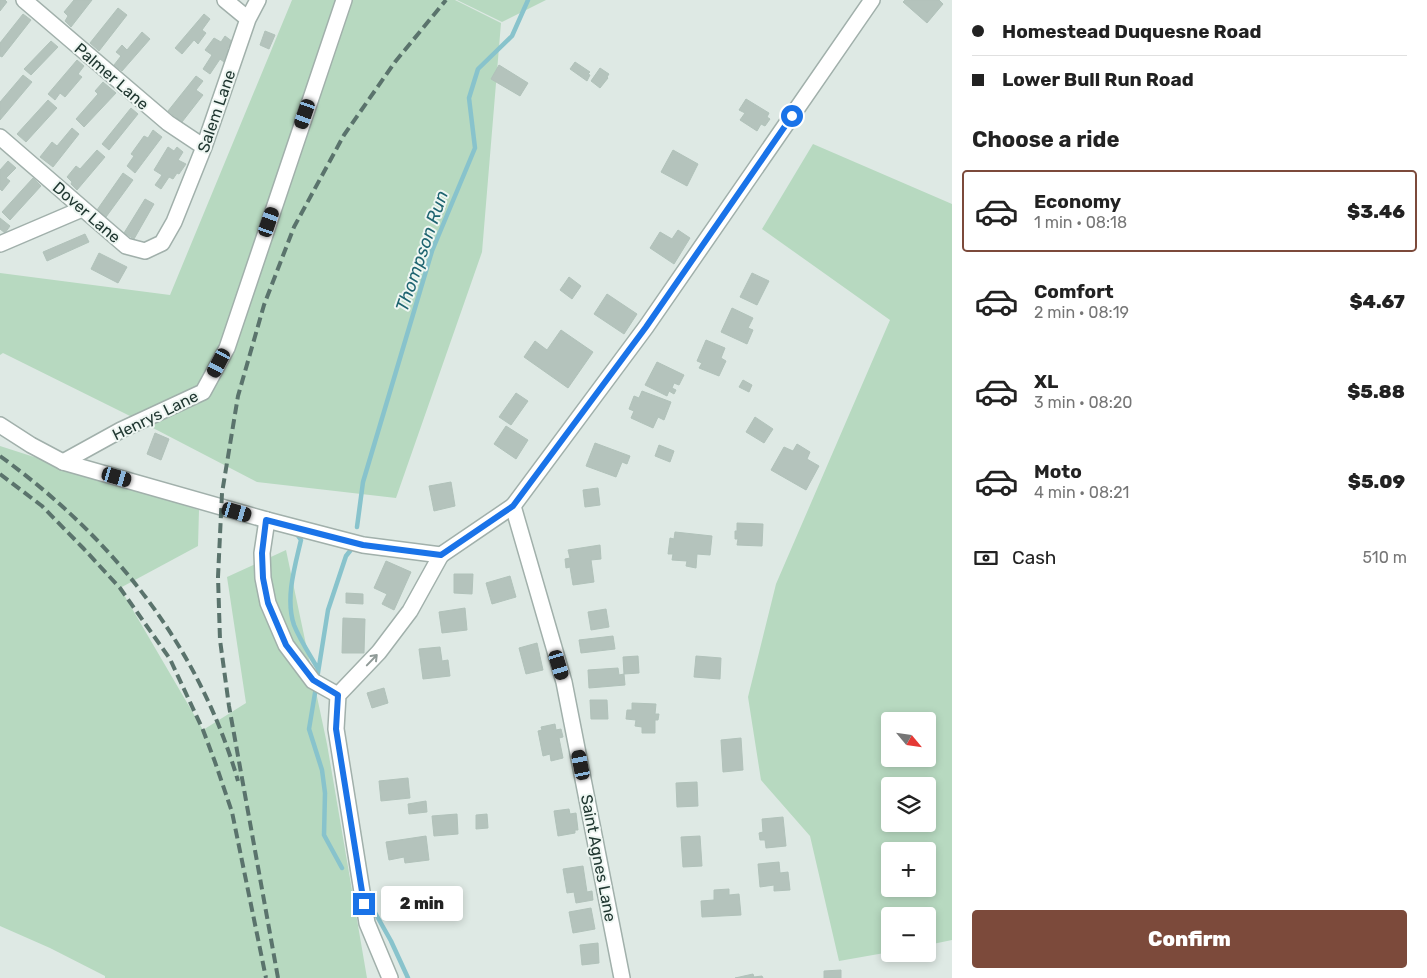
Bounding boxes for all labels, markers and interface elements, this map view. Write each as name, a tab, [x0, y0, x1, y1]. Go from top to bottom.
text: Homestead Duquesne Road	[1002, 20, 1261, 43]
street label: Palmer Lane	[71, 39, 153, 114]
street label: Salem Lane	[193, 67, 240, 155]
text: Lower Bull Run Road	[1002, 68, 1194, 91]
car	[293, 97, 316, 131]
route start	[781, 105, 803, 127]
text: Choose a ride	[972, 126, 1119, 153]
street label: Dover Lane	[49, 178, 124, 247]
water label: Thompson Run	[391, 188, 453, 314]
icon: car	[974, 189, 1019, 234]
text: Economy	[1034, 190, 1121, 213]
text: $3.46	[1347, 200, 1405, 223]
car	[257, 205, 280, 239]
text: 1 min · 08:18	[1034, 213, 1127, 232]
icon: car	[974, 279, 1019, 324]
text: Comfort	[1034, 280, 1114, 303]
text: $4.67	[1349, 290, 1405, 313]
text: 2 min · 08:19	[1034, 303, 1129, 322]
car	[205, 346, 232, 380]
icon: car	[974, 369, 1019, 414]
text: XL	[1034, 370, 1058, 393]
text: $5.88	[1347, 380, 1405, 403]
street label: Henrys Lane	[109, 386, 201, 444]
text: 3 min · 08:20	[1034, 393, 1132, 412]
icon: car	[974, 459, 1019, 504]
text: Moto	[1034, 460, 1082, 483]
car	[100, 466, 133, 488]
text: $5.09	[1348, 470, 1405, 493]
text: 4 min · 08:21	[1034, 483, 1129, 502]
car	[220, 501, 253, 523]
icon: cash	[972, 544, 1000, 572]
text: Cash	[1012, 546, 1056, 569]
text: 510 m	[1363, 548, 1407, 567]
car	[547, 648, 570, 682]
one-way arrow	[366, 653, 378, 666]
north arrow	[881, 712, 936, 768]
map controls	[881, 712, 936, 962]
car	[570, 749, 591, 781]
button: layers	[881, 777, 936, 832]
street label: Saint Agnes Lane	[577, 793, 620, 923]
button: +	[881, 842, 936, 897]
callout: 2 min	[382, 886, 464, 922]
route end	[353, 893, 375, 915]
text: 2 min	[400, 894, 444, 913]
button: −	[881, 907, 936, 962]
button: Confirm	[972, 910, 1407, 968]

